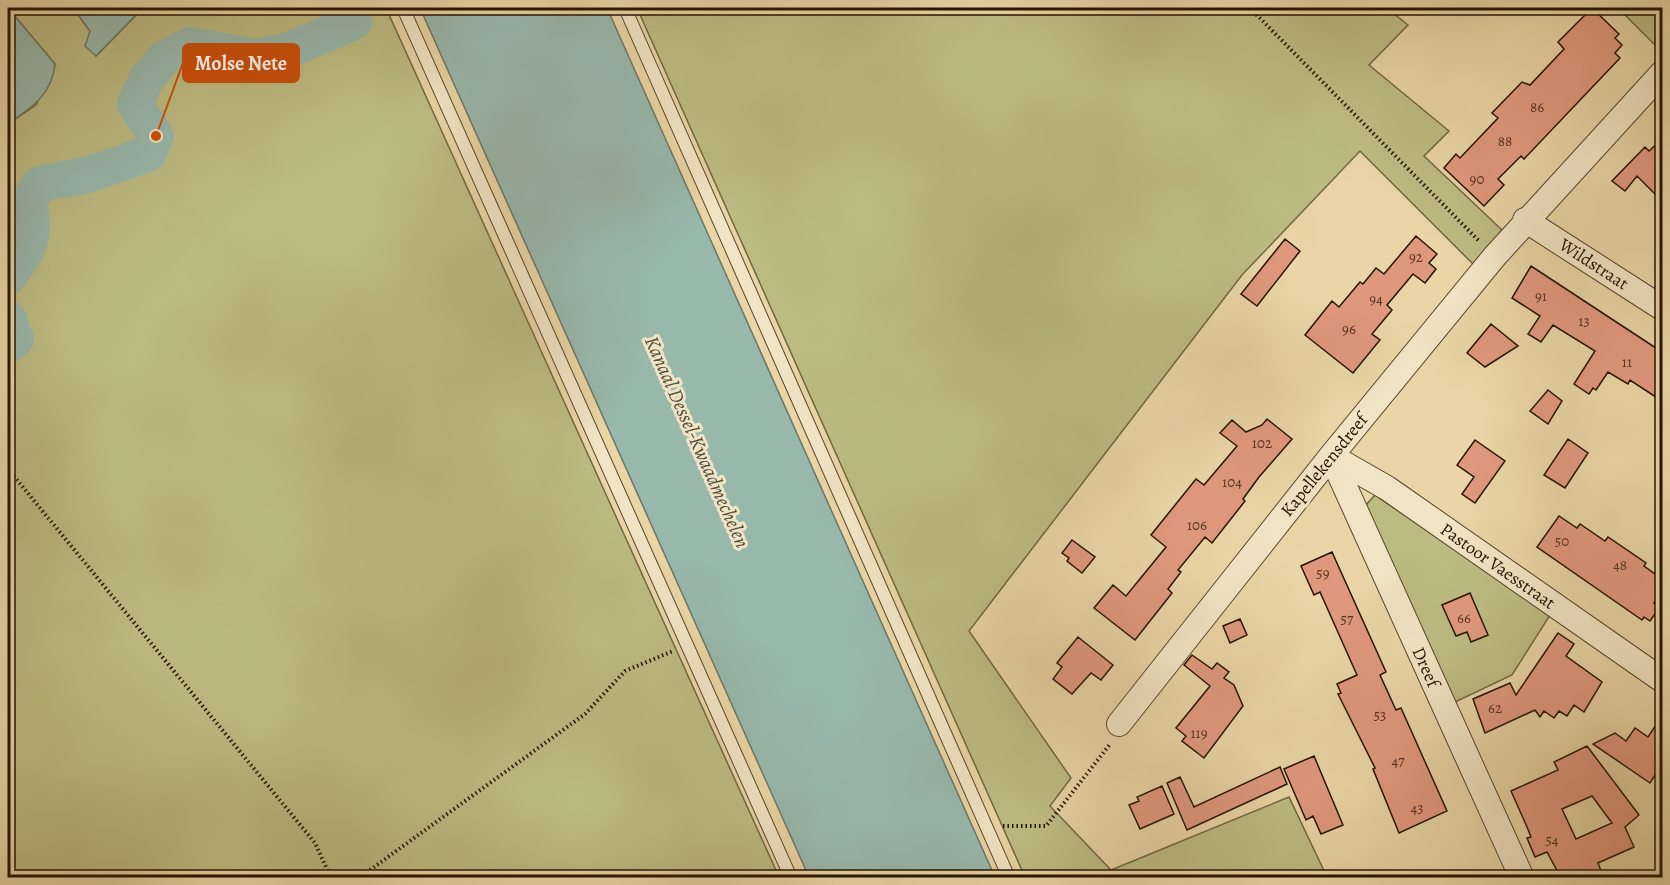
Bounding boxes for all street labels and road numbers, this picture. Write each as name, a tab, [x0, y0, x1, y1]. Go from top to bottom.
street label: Wildstraat	[1554, 232, 1633, 295]
street label: Kapellekensdreef	[1275, 406, 1375, 522]
street label: Pastoor Vaesstraat	[1436, 517, 1560, 615]
street label: Dreef	[1407, 643, 1447, 694]

